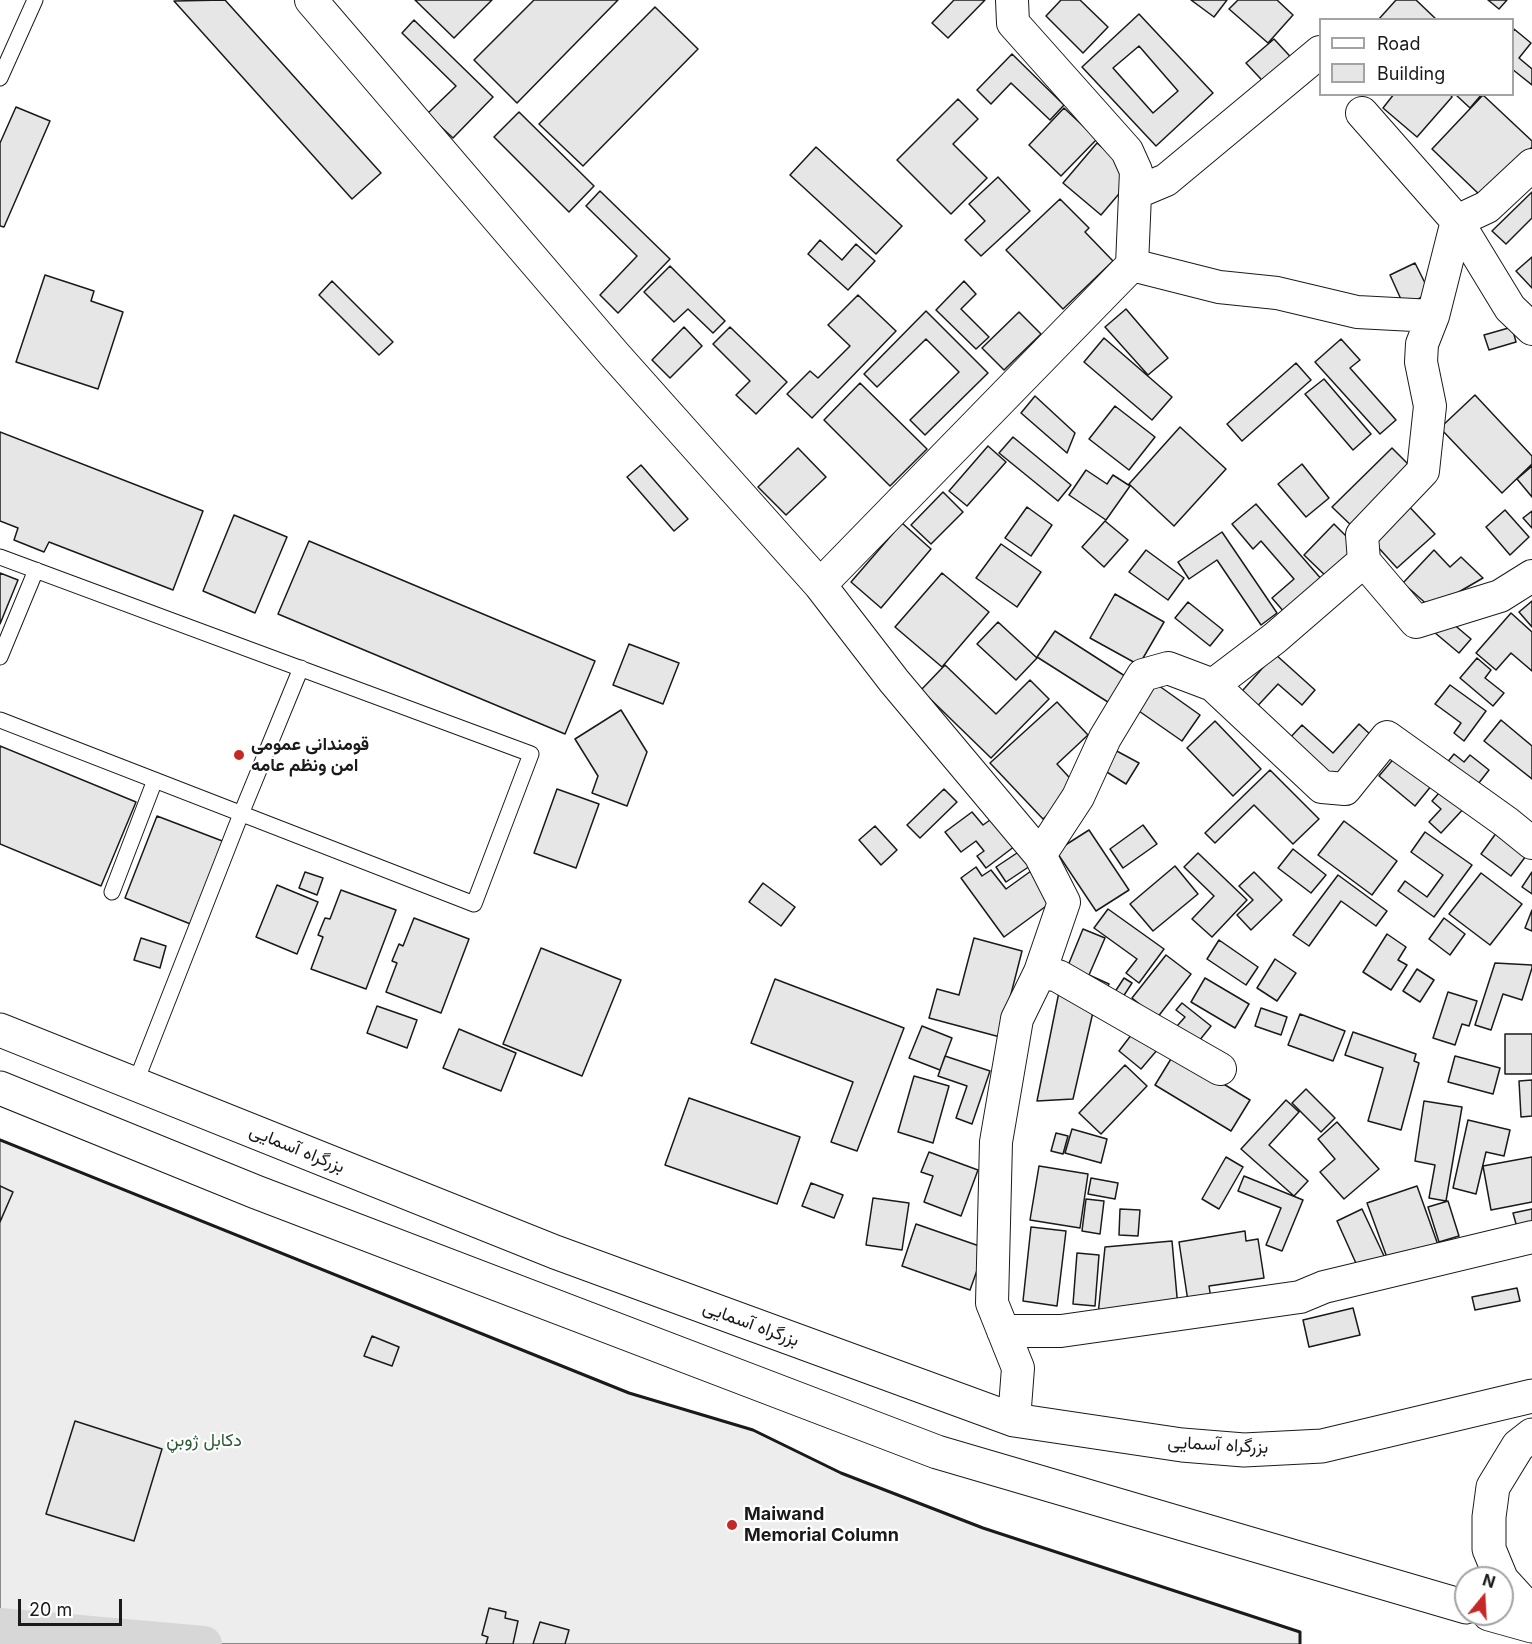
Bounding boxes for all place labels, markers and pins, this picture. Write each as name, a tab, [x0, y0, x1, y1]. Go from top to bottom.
place label: قومندانی عمومی امن ونظم عامه	[251, 734, 369, 777]
marker: قومندانی عمومی امن ونظم عامه	[232, 748, 246, 762]
place label: Maiwand Memorial Column	[744, 1504, 899, 1546]
marker: Maiwand Memorial Column	[725, 1518, 739, 1532]

